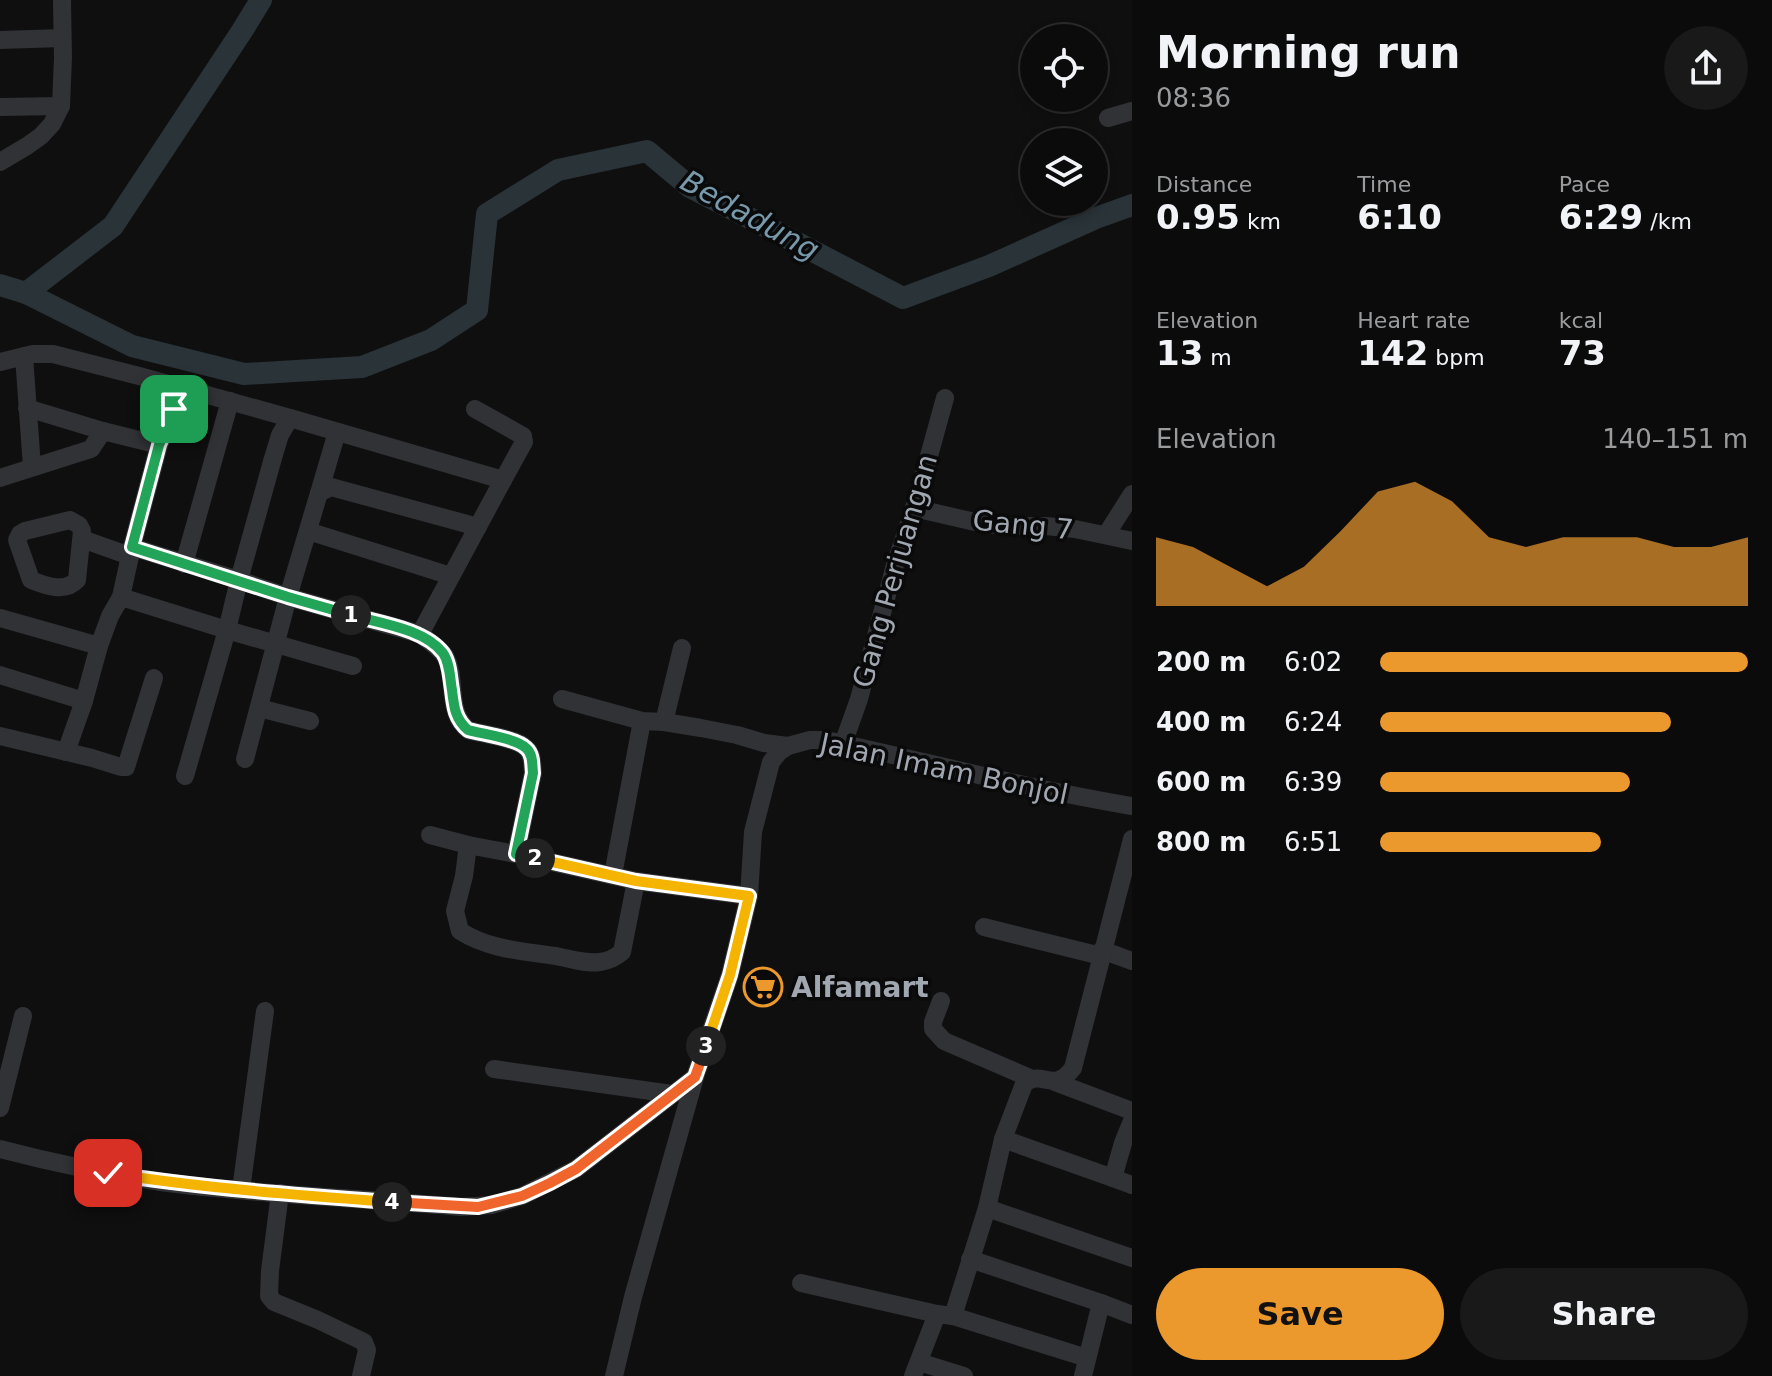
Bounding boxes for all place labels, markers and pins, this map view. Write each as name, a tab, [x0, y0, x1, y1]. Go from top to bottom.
pin	[140, 375, 208, 443]
pin: 1	[331, 595, 371, 635]
pin: 2	[515, 838, 555, 878]
supermarket icon: Alfamart	[742, 966, 784, 1008]
place label: Alfamart	[791, 971, 929, 1004]
pin: 3	[686, 1026, 726, 1066]
pin	[74, 1139, 142, 1207]
pin: 4	[372, 1182, 412, 1222]

